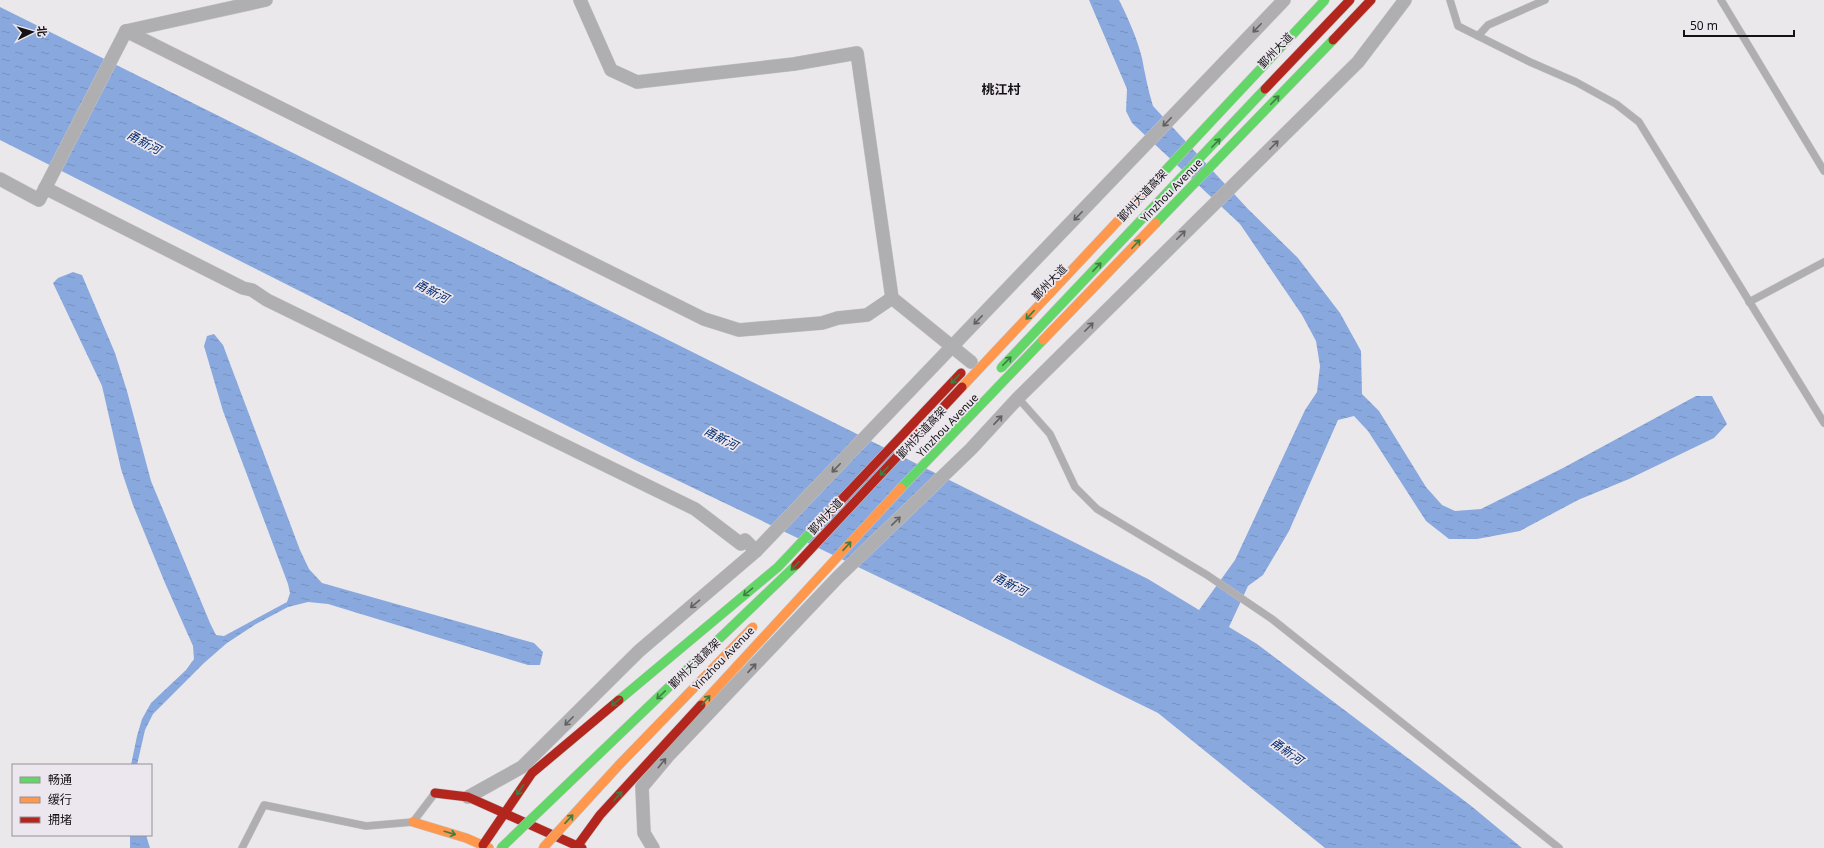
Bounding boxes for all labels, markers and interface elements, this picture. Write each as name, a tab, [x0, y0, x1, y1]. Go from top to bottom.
north arrow	[12, 12, 52, 52]
scale bar	[1684, 12, 1794, 38]
text: 50 m	[1690, 17, 1718, 34]
one-way arrow	[1253, 23, 1262, 33]
text: 北	[35, 25, 50, 37]
street label: 鄞州大道	[1254, 29, 1296, 71]
district label: 桃江村	[981, 80, 1021, 98]
one-way arrow	[1270, 95, 1279, 105]
one-way arrow	[1163, 117, 1172, 127]
water label: 甬新河	[124, 126, 166, 159]
one-way arrow	[1211, 138, 1220, 148]
one-way arrow	[1269, 140, 1279, 150]
street label: Yinzhou Avenue	[1137, 155, 1205, 225]
street label: 鄞州大道高架	[1114, 166, 1170, 224]
one-way arrow	[1073, 211, 1082, 221]
one-way arrow	[1176, 230, 1186, 240]
one-way arrow	[1131, 239, 1141, 249]
street label: 鄞州大道	[1028, 261, 1070, 303]
one-way arrow	[1092, 262, 1102, 272]
water label: 甬新河	[412, 275, 454, 308]
one-way arrow	[1026, 309, 1035, 320]
one-way arrow	[973, 315, 983, 325]
one-way arrow	[1084, 322, 1094, 332]
one-way arrow	[1003, 356, 1012, 366]
one-way arrow	[950, 374, 960, 384]
street label: Yinzhou Avenue	[913, 390, 981, 460]
street label: 鄞州大道高架	[893, 403, 949, 461]
one-way arrow	[993, 415, 1002, 425]
water label: 甬新河	[701, 422, 743, 455]
one-way arrow	[831, 463, 841, 473]
one-way arrow	[879, 466, 889, 476]
street label: 鄞州大道	[805, 495, 845, 537]
one-way arrow	[891, 516, 901, 526]
one-way arrow	[842, 542, 851, 552]
one-way arrow	[790, 561, 800, 571]
water label: 甬新河	[990, 568, 1032, 601]
one-way arrow	[742, 587, 753, 596]
one-way arrow	[689, 599, 700, 608]
street label: Yinzhou Avenue	[689, 623, 757, 693]
street label: 鄞州大道高架	[665, 635, 723, 691]
one-way arrow	[747, 663, 756, 673]
one-way arrow	[656, 690, 666, 700]
one-way arrow	[701, 695, 710, 705]
one-way arrow	[610, 698, 621, 707]
one-way arrow	[564, 716, 574, 726]
water label: 甬新河	[1267, 734, 1308, 769]
one-way arrow	[658, 757, 667, 768]
legend	[12, 764, 152, 836]
text: 畅通	[48, 771, 72, 788]
one-way arrow	[516, 784, 524, 795]
text: 缓行	[48, 791, 72, 808]
one-way arrow	[613, 791, 623, 801]
text: 拥堵	[48, 811, 72, 828]
one-way arrow	[564, 814, 574, 824]
one-way arrow	[443, 830, 456, 837]

